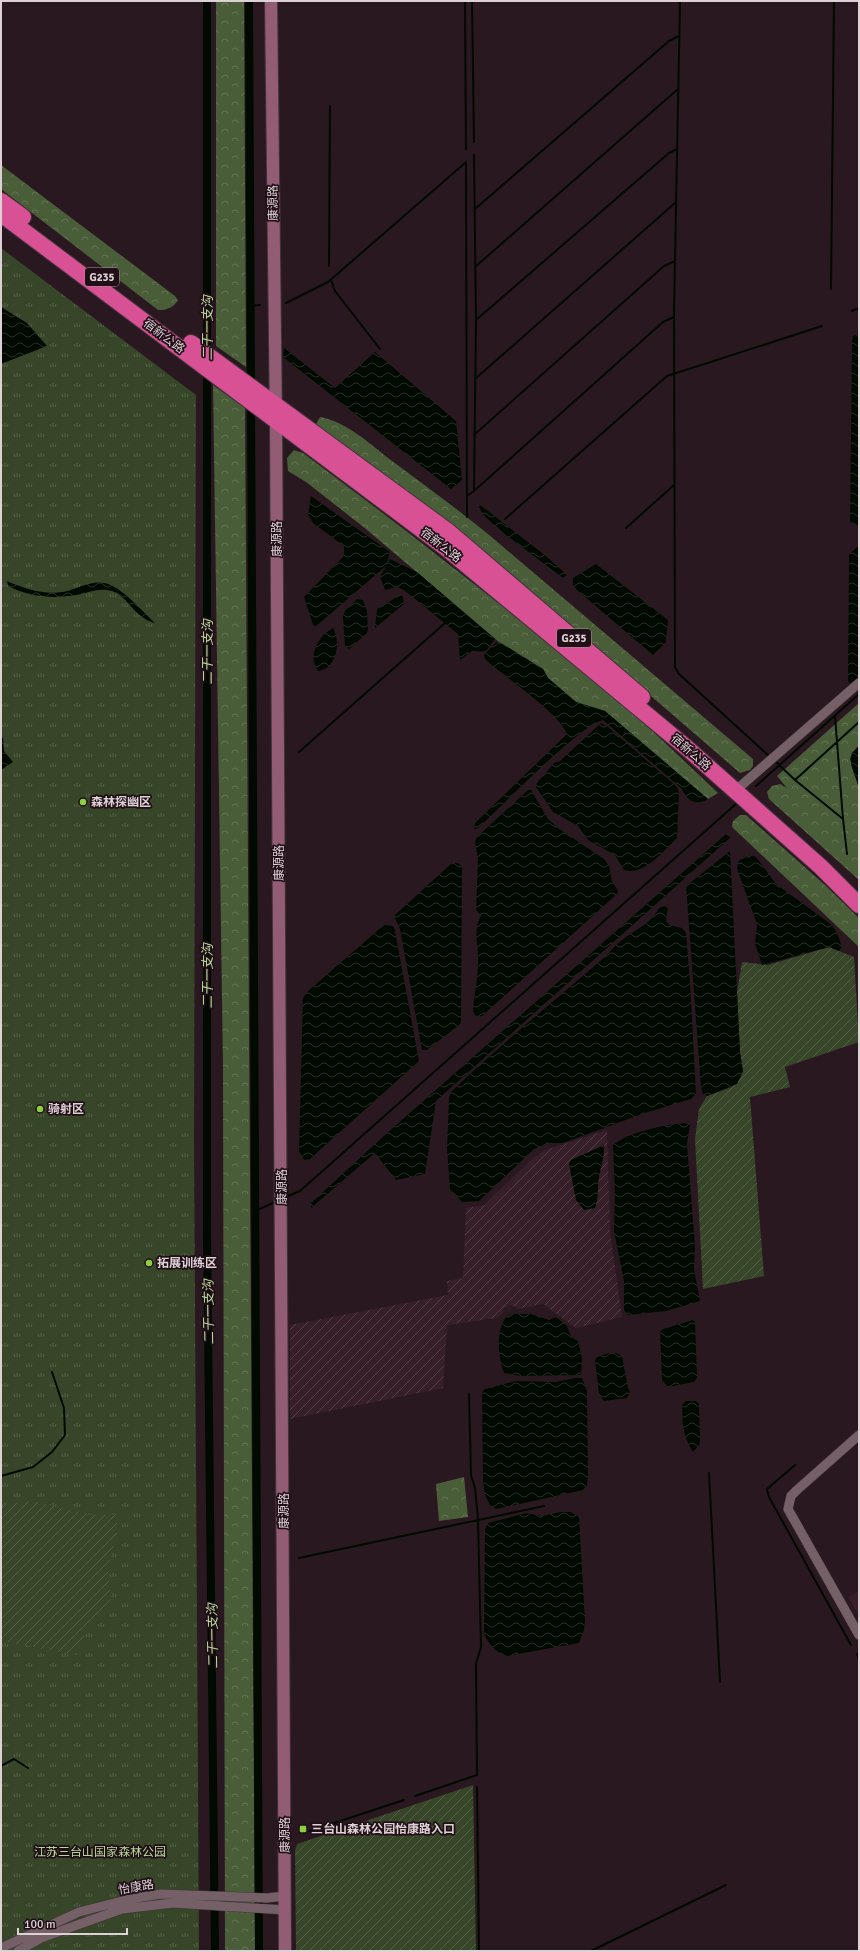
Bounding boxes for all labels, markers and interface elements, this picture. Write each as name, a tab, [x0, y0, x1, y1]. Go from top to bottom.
street label: 康源路	[266, 185, 281, 221]
road number: G235	[85, 268, 119, 286]
water label: 二干一支沟	[200, 294, 216, 361]
street label: 宿新公路	[140, 316, 187, 357]
street label: 康源路	[270, 521, 285, 557]
street label: 宿新公路	[417, 525, 464, 566]
water label: 二干一支沟	[200, 618, 216, 685]
road number: G235	[557, 629, 591, 647]
street label: 宿新公路	[668, 731, 714, 774]
place label: 森林探幽区	[91, 795, 151, 810]
marker: 森林探幽区	[78, 797, 88, 807]
street label: 康源路	[272, 845, 287, 881]
water label: 二干一支沟	[200, 942, 216, 1009]
place label: 骑射区	[48, 1102, 84, 1117]
marker: 骑射区	[35, 1104, 45, 1114]
street label: 康源路	[275, 1169, 290, 1205]
place label: 拓展训练区	[157, 1256, 217, 1271]
marker: 拓展训练区	[144, 1258, 154, 1268]
water label: 二干一支沟	[200, 1277, 218, 1345]
street label: 康源路	[277, 1493, 292, 1529]
water label: 二干一支沟	[204, 1601, 222, 1669]
street label: 康源路	[278, 1817, 293, 1853]
place label: 三台山森林公园怡康路入口	[311, 1822, 455, 1837]
marker: 三台山森林公园怡康路入口	[298, 1824, 308, 1834]
park label: 江苏三台山国家森林公园	[34, 1845, 166, 1860]
street label: 怡康路	[117, 1877, 155, 1898]
scale bar	[18, 1910, 127, 1936]
text: 100 m	[24, 1917, 56, 1932]

